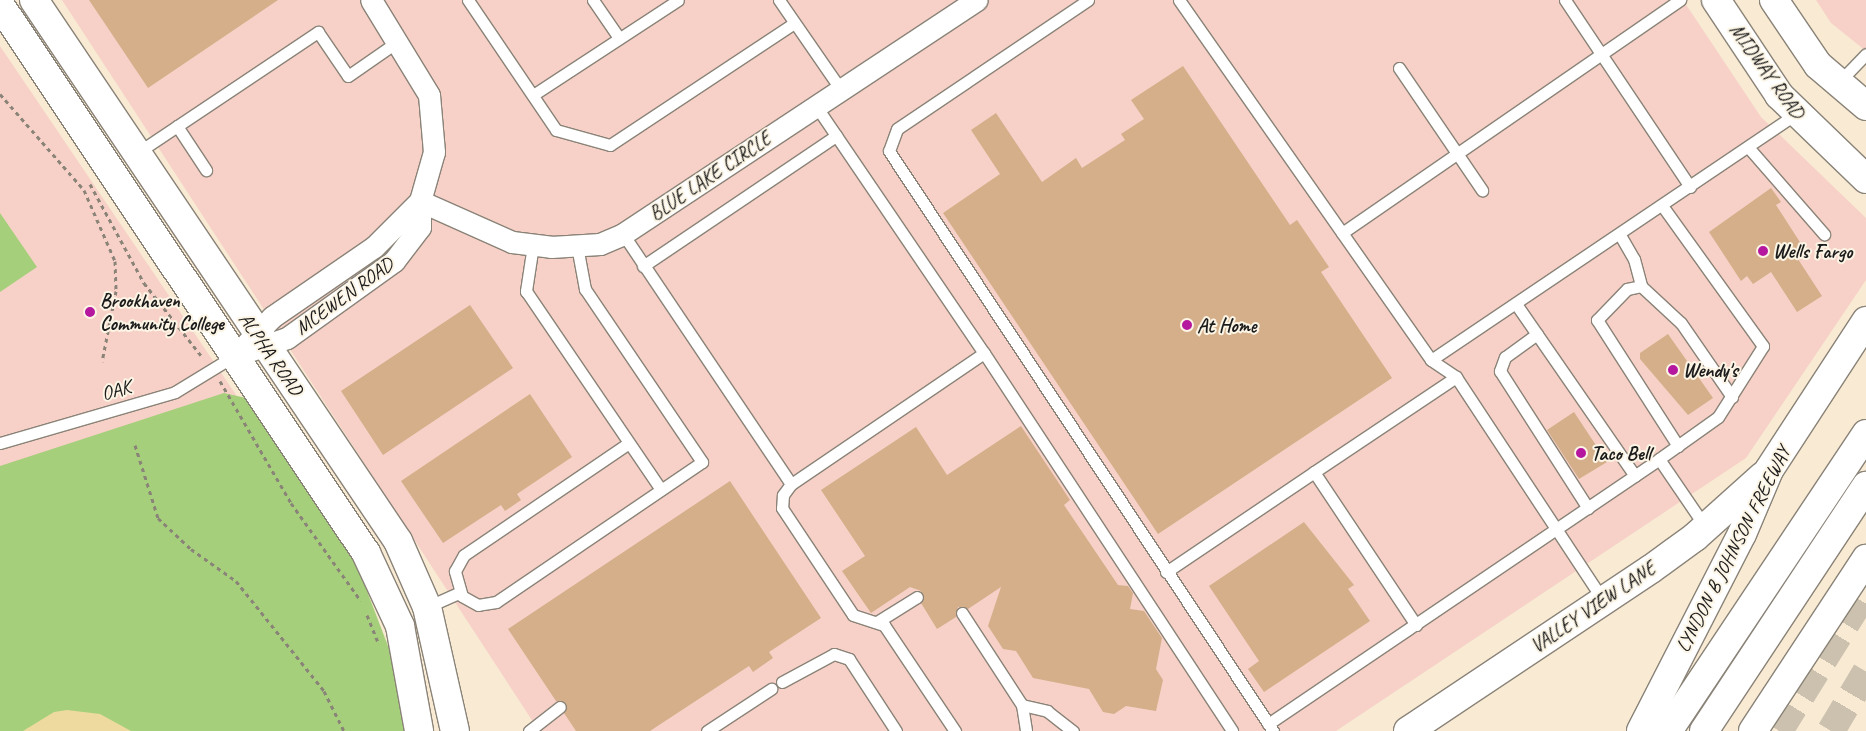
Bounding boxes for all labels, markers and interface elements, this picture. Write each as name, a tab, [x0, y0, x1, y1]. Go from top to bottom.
street label: MIDWAY ROAD	[1724, 18, 1810, 124]
street label: BLUE LAKE CIRCLE	[644, 126, 776, 226]
place label: Wells Fargo	[1773, 239, 1853, 263]
marker: Wells Fargo	[1757, 245, 1769, 257]
street label: MCEWEN ROAD	[290, 252, 398, 340]
place label: Brookhaven Community College	[100, 288, 224, 335]
marker: Brookhaven Community College	[84, 306, 96, 318]
street label: ALPHA ROAD	[234, 308, 308, 400]
place label: At Home	[1197, 313, 1255, 337]
marker: At Home	[1181, 319, 1193, 331]
place label: Wendy's	[1683, 358, 1738, 382]
marker: Wendy's	[1667, 364, 1679, 376]
street label: OAK	[98, 374, 134, 406]
place label: Taco Bell	[1591, 441, 1651, 465]
street label: LYNDON B JOHNSON FREEWAY	[1671, 443, 1795, 655]
marker: Taco Bell	[1575, 447, 1587, 459]
street label: VALLEY VIEW LANE	[1525, 556, 1661, 658]

